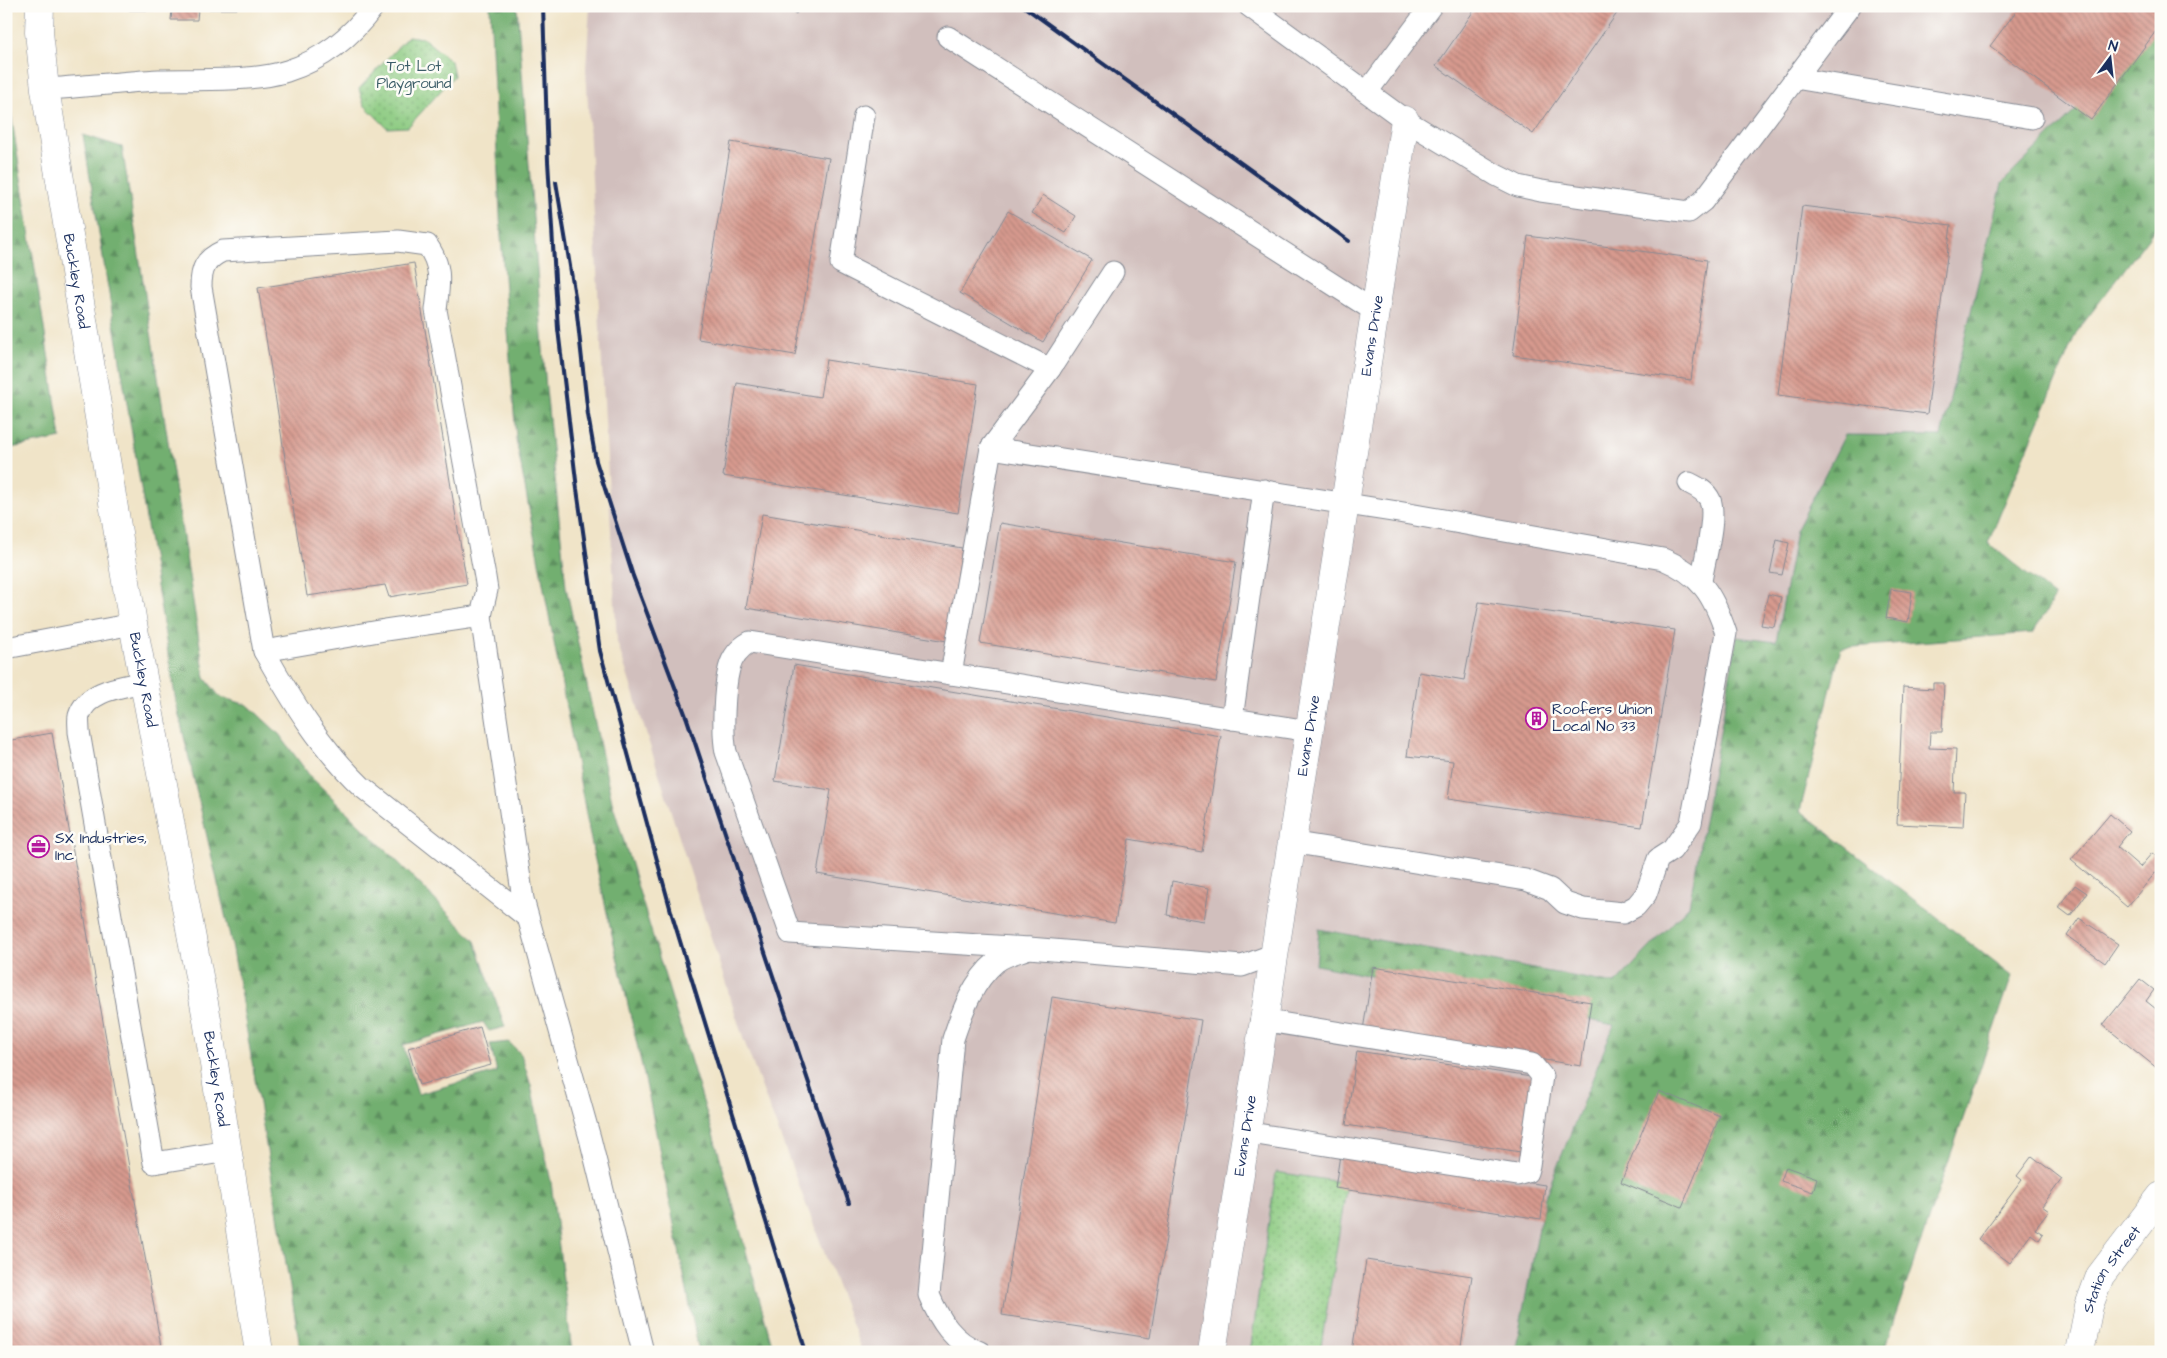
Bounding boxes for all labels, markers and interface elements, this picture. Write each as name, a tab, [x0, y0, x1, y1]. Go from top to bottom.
north arrow	[2084, 32, 2134, 82]
text: N	[2106, 36, 2120, 57]
park label: Tot Lot Playground	[376, 56, 452, 95]
street label: Buckley Road	[58, 232, 95, 331]
street label: Evans Drive	[1355, 294, 1389, 377]
street label: Buckley Road	[124, 630, 163, 729]
street label: Evans Drive	[1291, 694, 1325, 777]
place label: Roofers Union Local No 33	[1552, 699, 1653, 737]
building icon: Roofers Union Local No 33	[1524, 706, 1548, 730]
place label: SX Industries, Inc	[55, 828, 147, 866]
office icon: SX Industries, Inc	[27, 835, 51, 859]
street label: Buckley Road	[199, 1030, 234, 1128]
street label: Evans Drive	[1228, 1094, 1262, 1177]
street label: Station Street	[2077, 1221, 2145, 1315]

